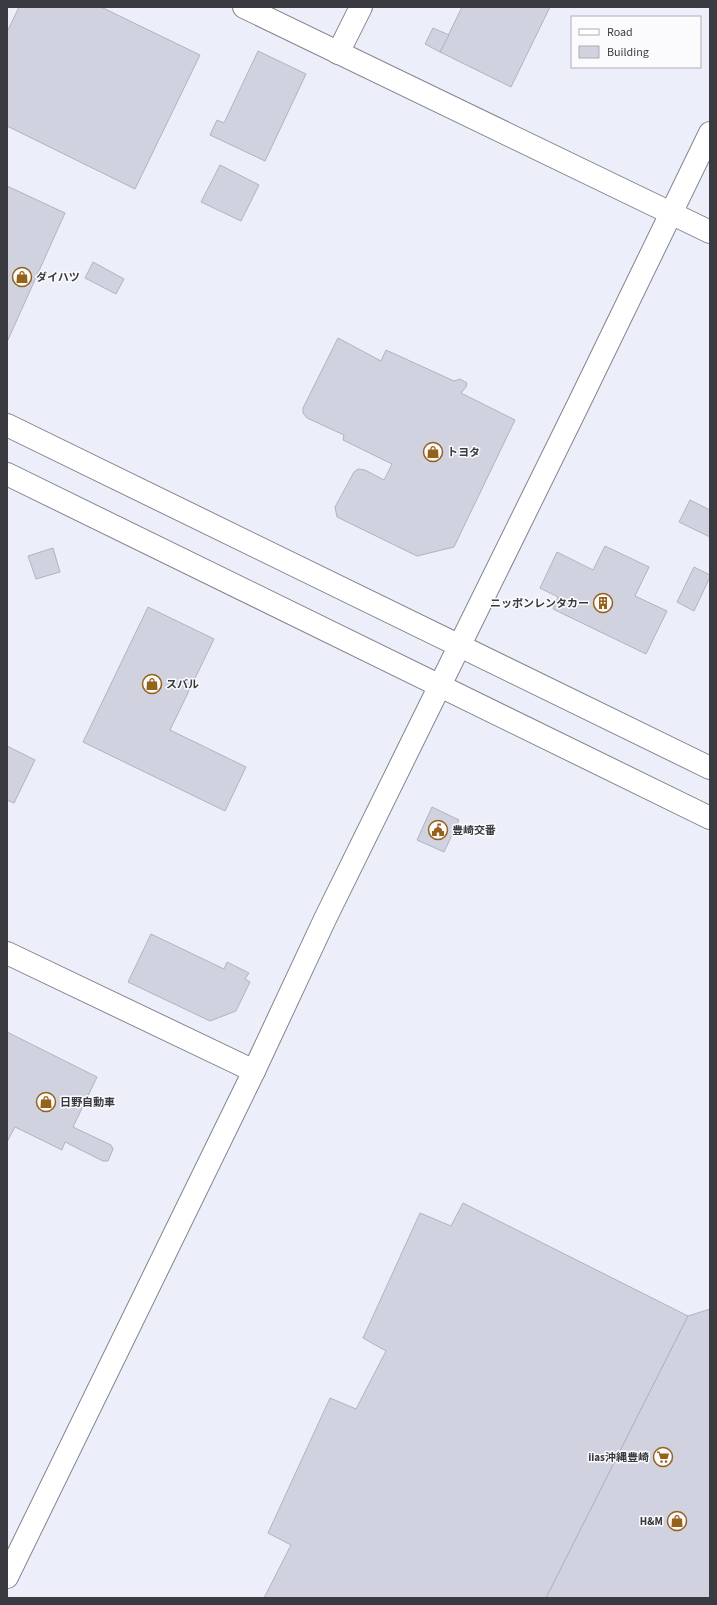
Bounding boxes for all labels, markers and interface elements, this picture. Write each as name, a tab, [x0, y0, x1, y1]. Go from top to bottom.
legend	[571, 16, 701, 68]
text: Road	[607, 24, 633, 41]
text: Building	[607, 44, 649, 61]
shop icon: ダイハツ	[11, 266, 33, 288]
place label: ダイハツ	[36, 270, 80, 285]
shop icon: トヨタ	[422, 441, 444, 463]
place label: トヨタ	[447, 445, 480, 460]
building icon: ニッポンレンタカー	[592, 592, 614, 614]
place label: ニッポンレンタカー	[490, 596, 589, 611]
shop icon: スバル	[141, 673, 163, 695]
place label: スバル	[166, 677, 199, 692]
public building icon: 豊崎交番	[427, 819, 449, 841]
place label: 豊崎交番	[452, 823, 496, 838]
shop icon: 日野自動車	[35, 1091, 57, 1113]
place label: 日野自動車	[60, 1095, 115, 1110]
supermarket icon: iias沖縄豊崎	[652, 1446, 674, 1468]
place label: iias沖縄豊崎	[588, 1450, 649, 1465]
shop icon: H&M	[666, 1510, 688, 1532]
place label: H&M	[640, 1514, 663, 1529]

